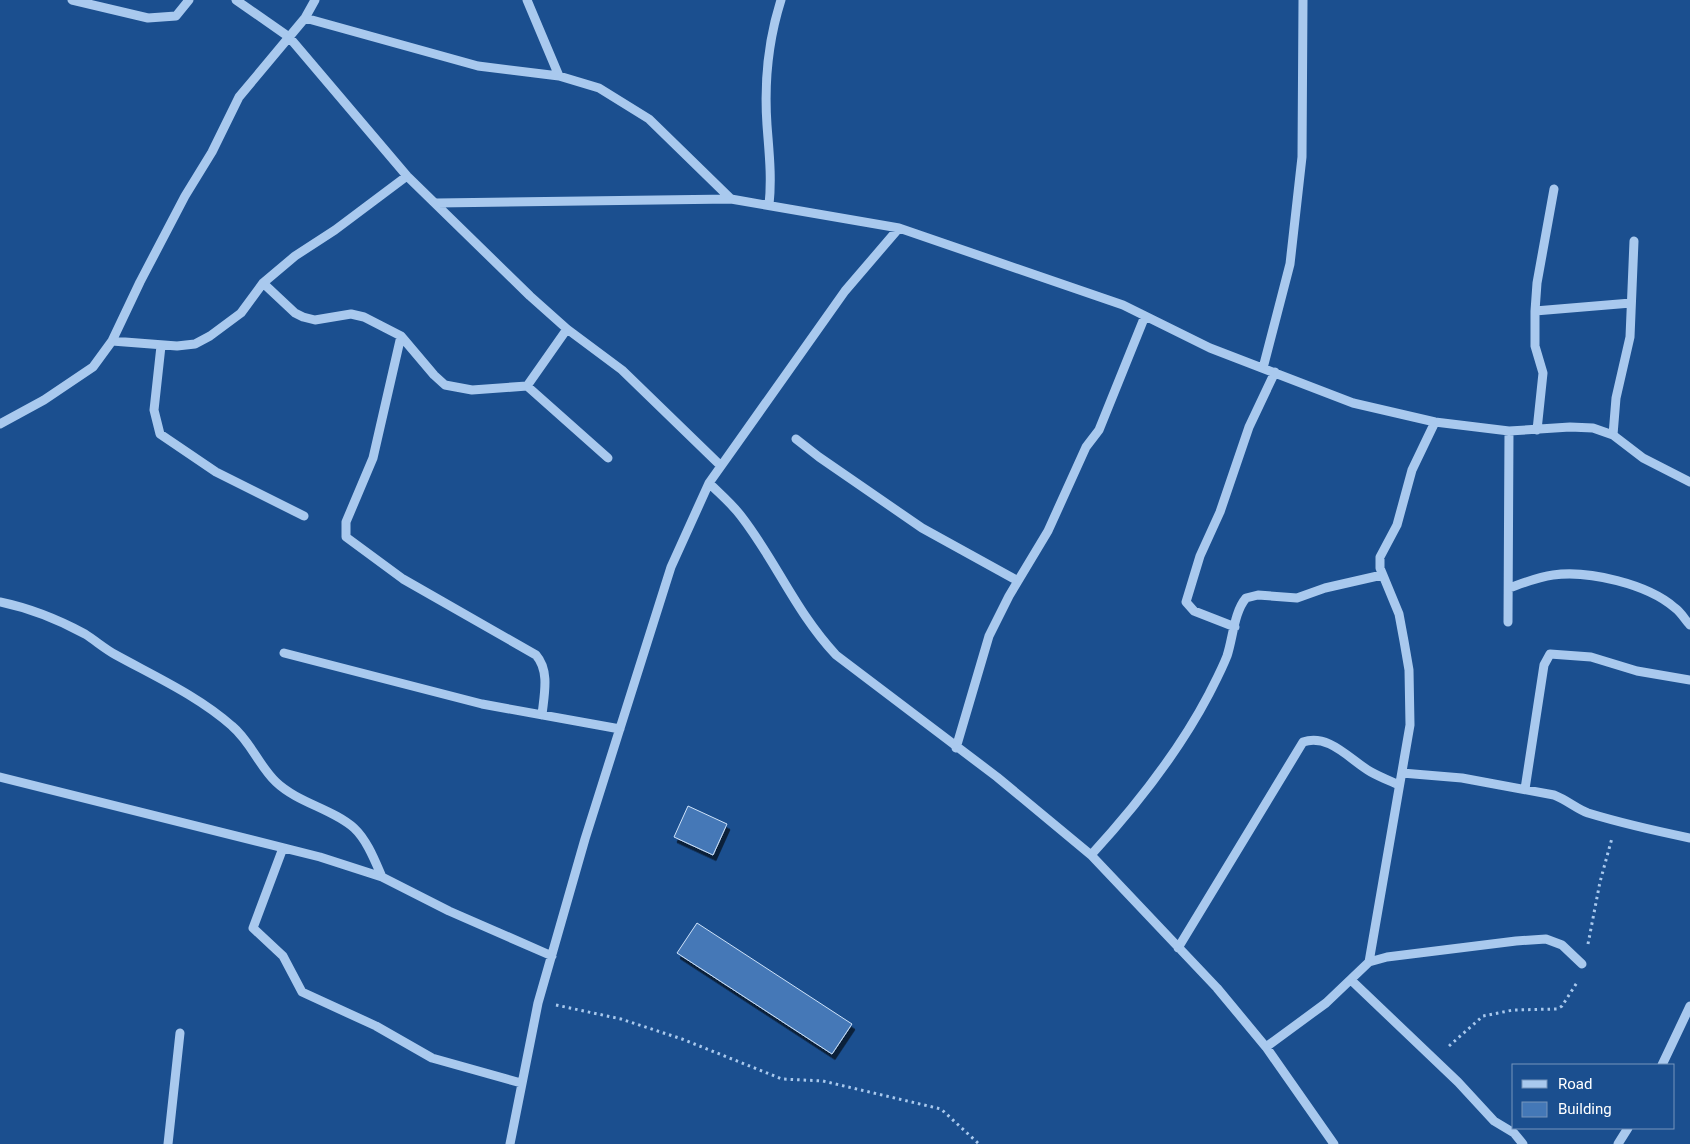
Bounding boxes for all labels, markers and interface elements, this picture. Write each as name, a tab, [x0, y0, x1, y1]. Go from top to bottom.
legend	[1512, 1064, 1675, 1129]
text: Road	[1558, 1075, 1592, 1093]
text: Building	[1558, 1100, 1612, 1118]

